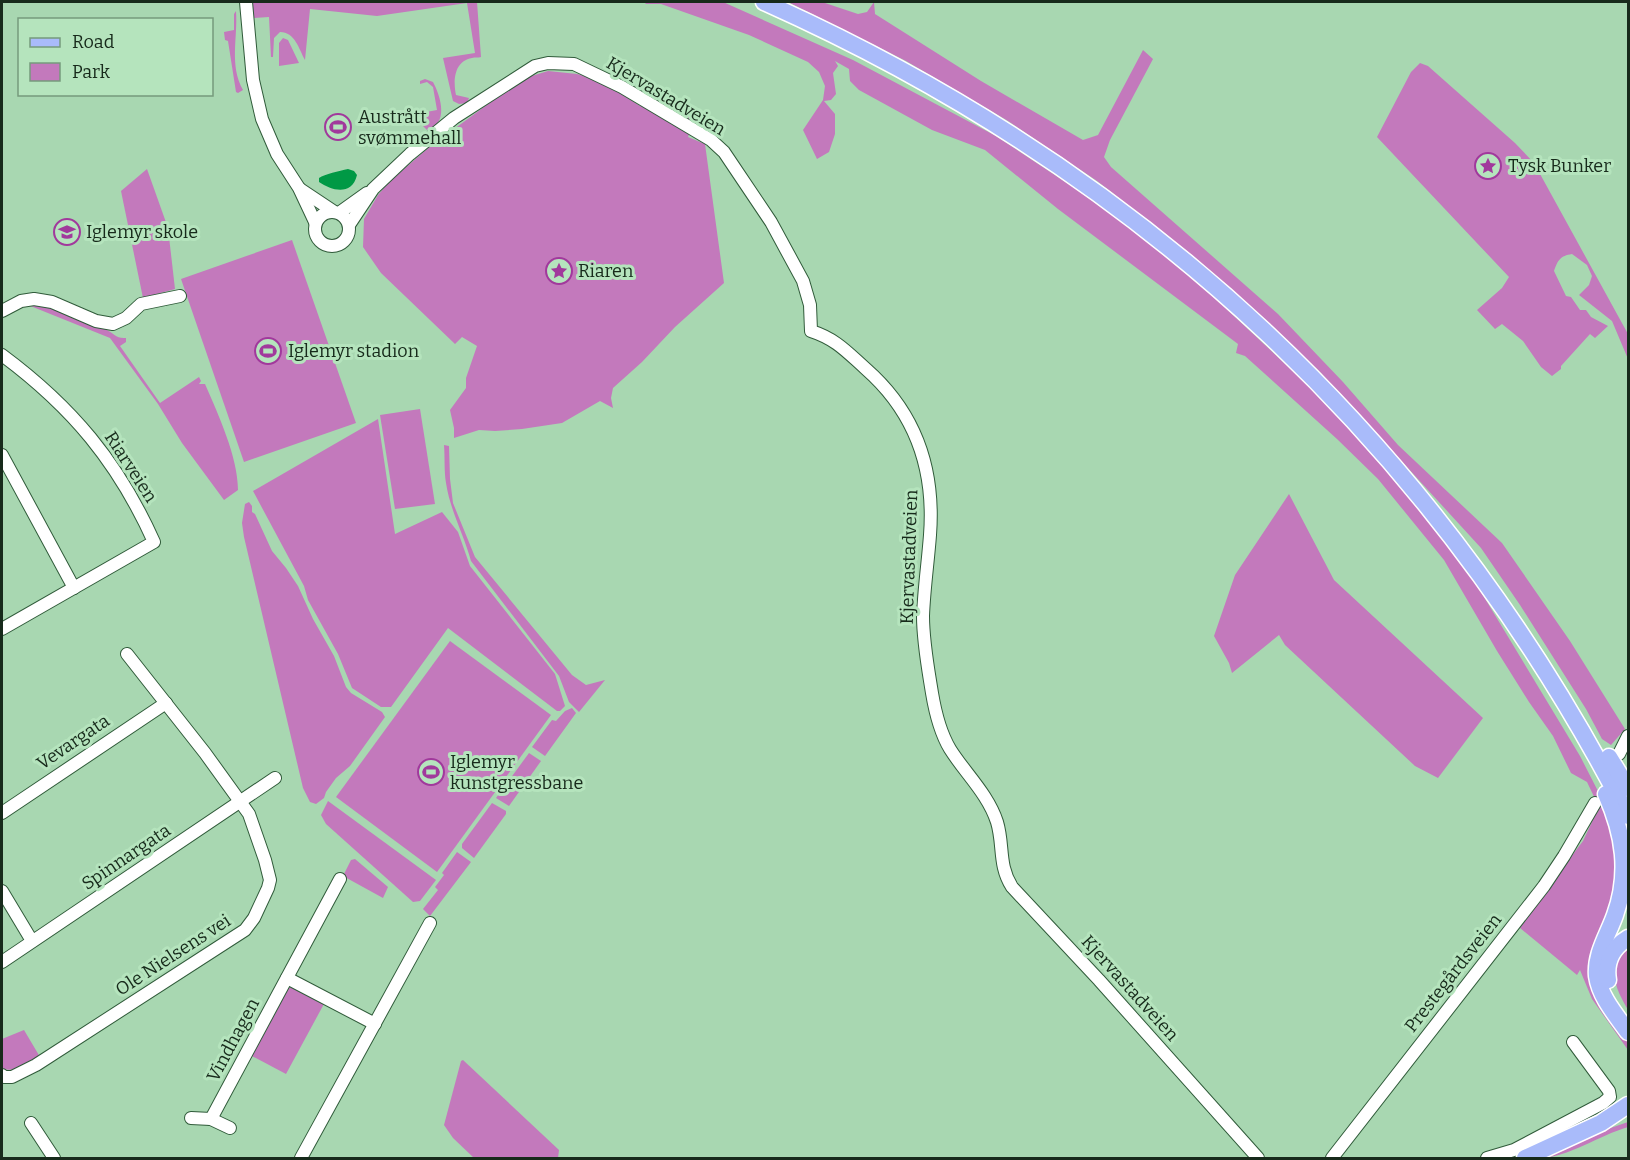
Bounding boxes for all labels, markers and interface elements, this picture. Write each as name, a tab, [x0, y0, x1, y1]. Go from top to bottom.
legend	[18, 18, 213, 96]
text: Road	[72, 31, 115, 53]
street label: Kjervastadveien	[603, 52, 730, 140]
text: Park	[72, 61, 111, 83]
place label: Austrått svømmehall	[358, 106, 461, 149]
sports icon: Austrått svømmehall	[323, 112, 353, 142]
place icon: Tysk Bunker	[1473, 151, 1503, 181]
place label: Tysk Bunker	[1508, 155, 1611, 177]
school or university icon: Iglemyr skole	[52, 217, 82, 247]
place label: Iglemyr skole	[86, 221, 198, 243]
place icon: Riaren	[544, 256, 574, 286]
place label: Riaren	[578, 260, 634, 282]
sports icon: Iglemyr stadion	[253, 336, 283, 366]
place label: Iglemyr stadion	[288, 340, 420, 362]
street label: Riarveien	[100, 427, 162, 507]
street label: Kjervastadveien	[896, 489, 922, 625]
street label: Vevargata	[32, 710, 114, 774]
place label: Iglemyr kunstgressbane	[450, 751, 583, 794]
sports icon: Iglemyr kunstgressbane	[416, 757, 446, 787]
street label: Spinnargata	[77, 819, 175, 895]
street label: Prestegårdsveien	[1400, 909, 1507, 1037]
street label: Ole Nielsens vei	[111, 910, 235, 1000]
street label: Kjervastadveien	[1077, 931, 1184, 1046]
street label: Vindhagen	[202, 994, 264, 1085]

